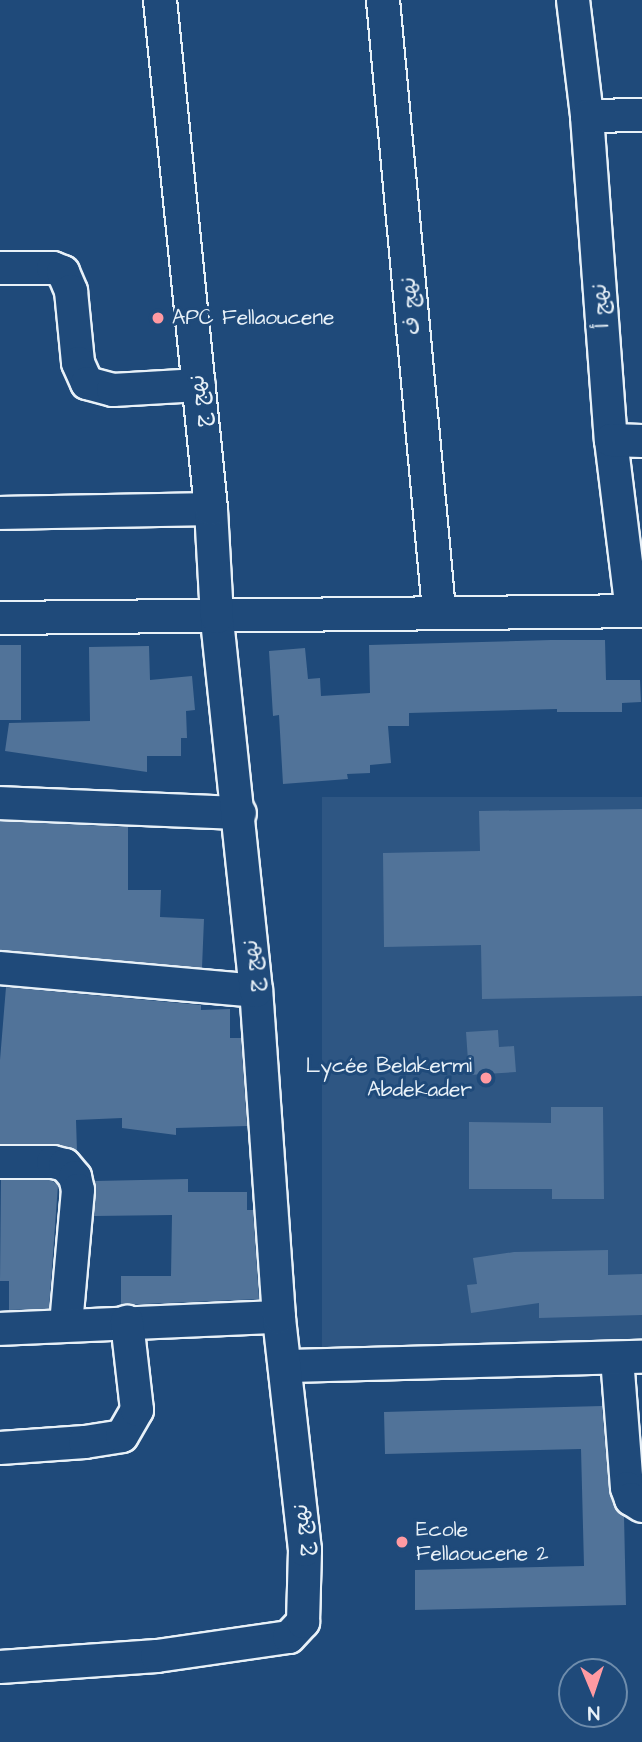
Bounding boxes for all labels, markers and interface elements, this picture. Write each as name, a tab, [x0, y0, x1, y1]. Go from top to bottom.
street label: نهج ف	[396, 276, 426, 336]
street label: نهج أ	[587, 283, 615, 329]
place label: APC Fellaoucene	[172, 305, 334, 331]
marker: APC Fellaoucene	[150, 310, 166, 326]
street label: نهج ج	[185, 374, 215, 428]
street label: نهج ج	[238, 939, 268, 993]
place label: Lycée Belakermi Abdekader	[306, 1053, 472, 1103]
marker: Lycée Belakermi Abdekader	[478, 1070, 494, 1086]
street label: نهج ج	[288, 1503, 318, 1557]
place label: Ecole Fellaoucene 2	[416, 1517, 549, 1567]
marker: Ecole Fellaoucene 2	[394, 1534, 410, 1550]
north arrow	[558, 1658, 628, 1728]
text: N	[587, 1699, 600, 1726]

